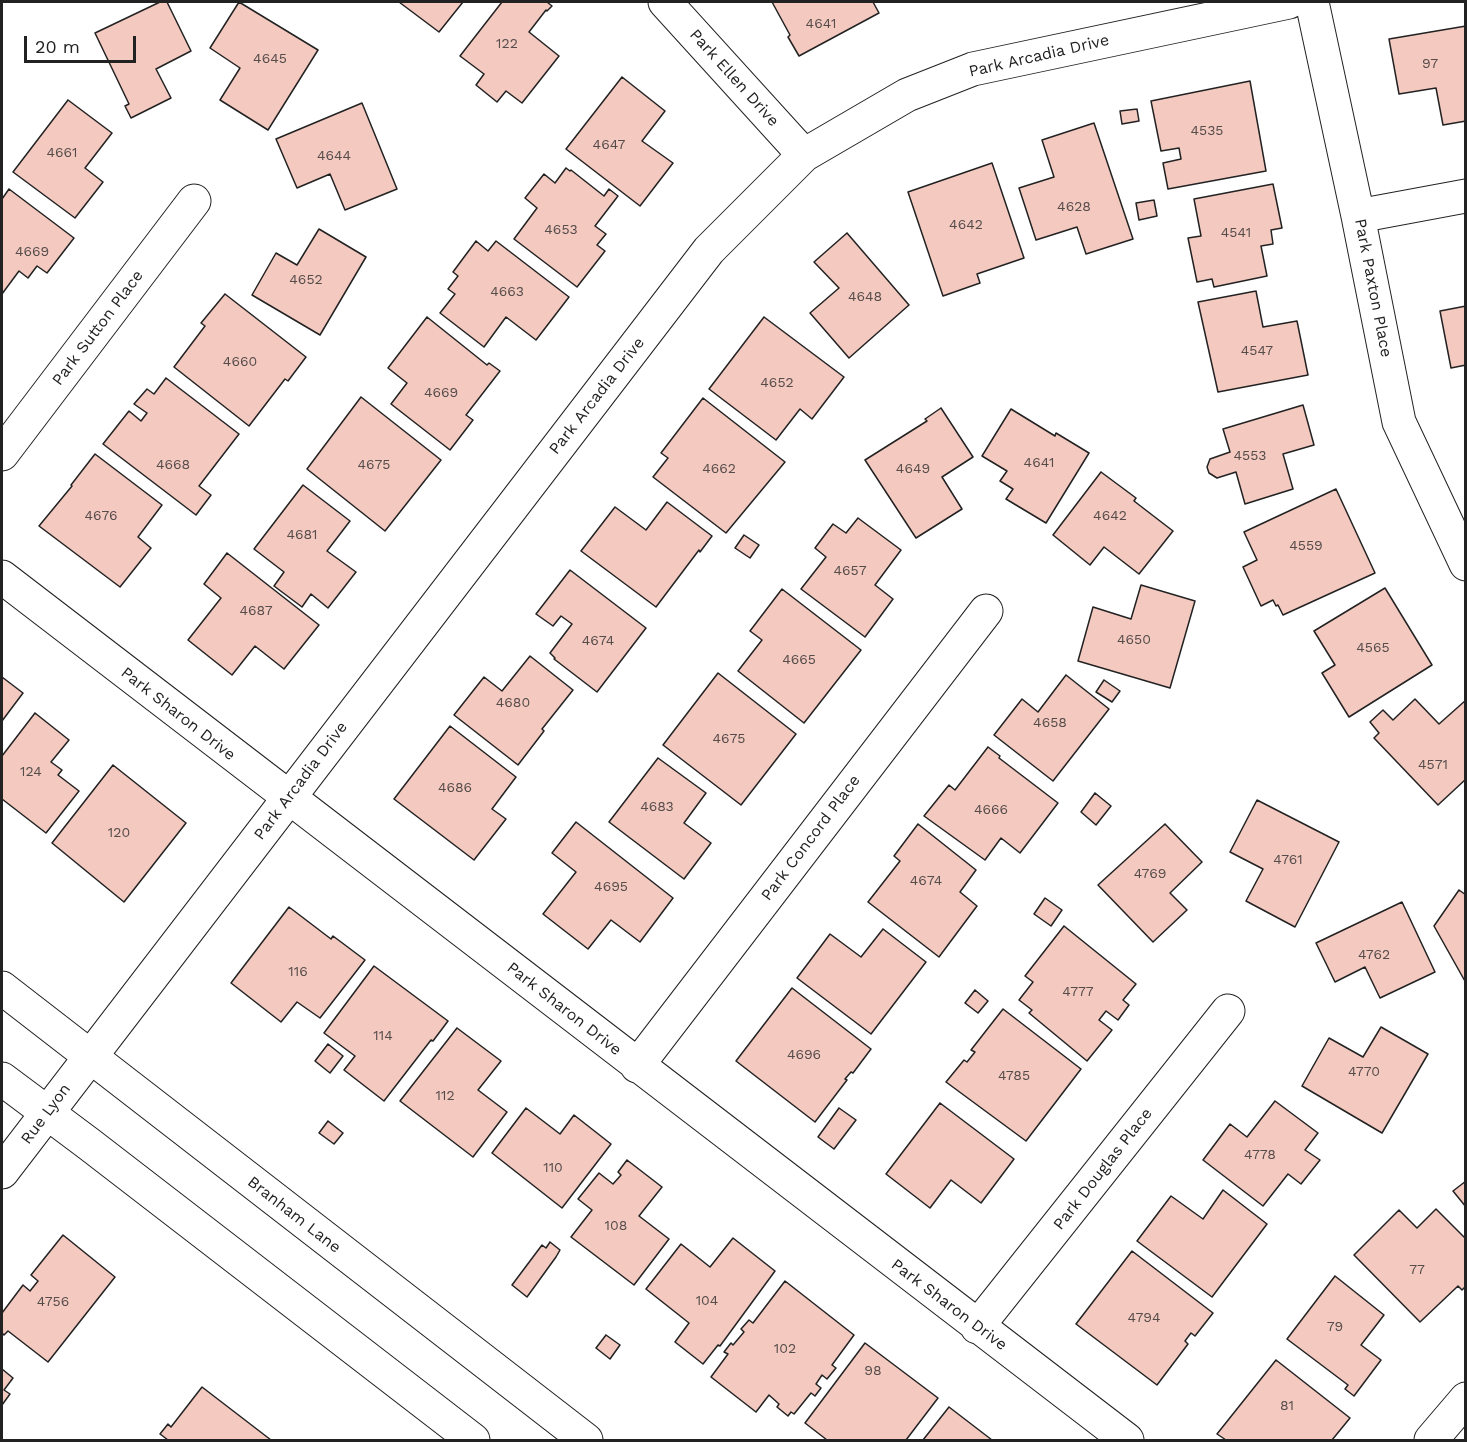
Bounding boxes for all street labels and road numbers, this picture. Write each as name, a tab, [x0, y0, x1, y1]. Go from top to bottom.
street label: Park Ellen Drive	[685, 25, 783, 131]
street label: Park Arcadia Drive	[967, 31, 1111, 81]
street label: Park Paxton Place	[1350, 217, 1396, 359]
street label: Park Sutton Place	[48, 267, 148, 389]
street label: Park Arcadia Drive	[545, 334, 649, 458]
street label: Park Sharon Drive	[117, 663, 239, 765]
street label: Park Arcadia Drive	[250, 718, 352, 844]
street label: Park Concord Place	[757, 771, 865, 905]
street label: Park Sharon Drive	[503, 958, 625, 1060]
street label: Rue Lyon	[17, 1080, 75, 1148]
street label: Park Douglas Place	[1050, 1104, 1156, 1234]
street label: Branham Lane	[244, 1173, 344, 1257]
street label: Park Sharon Drive	[887, 1255, 1011, 1355]

